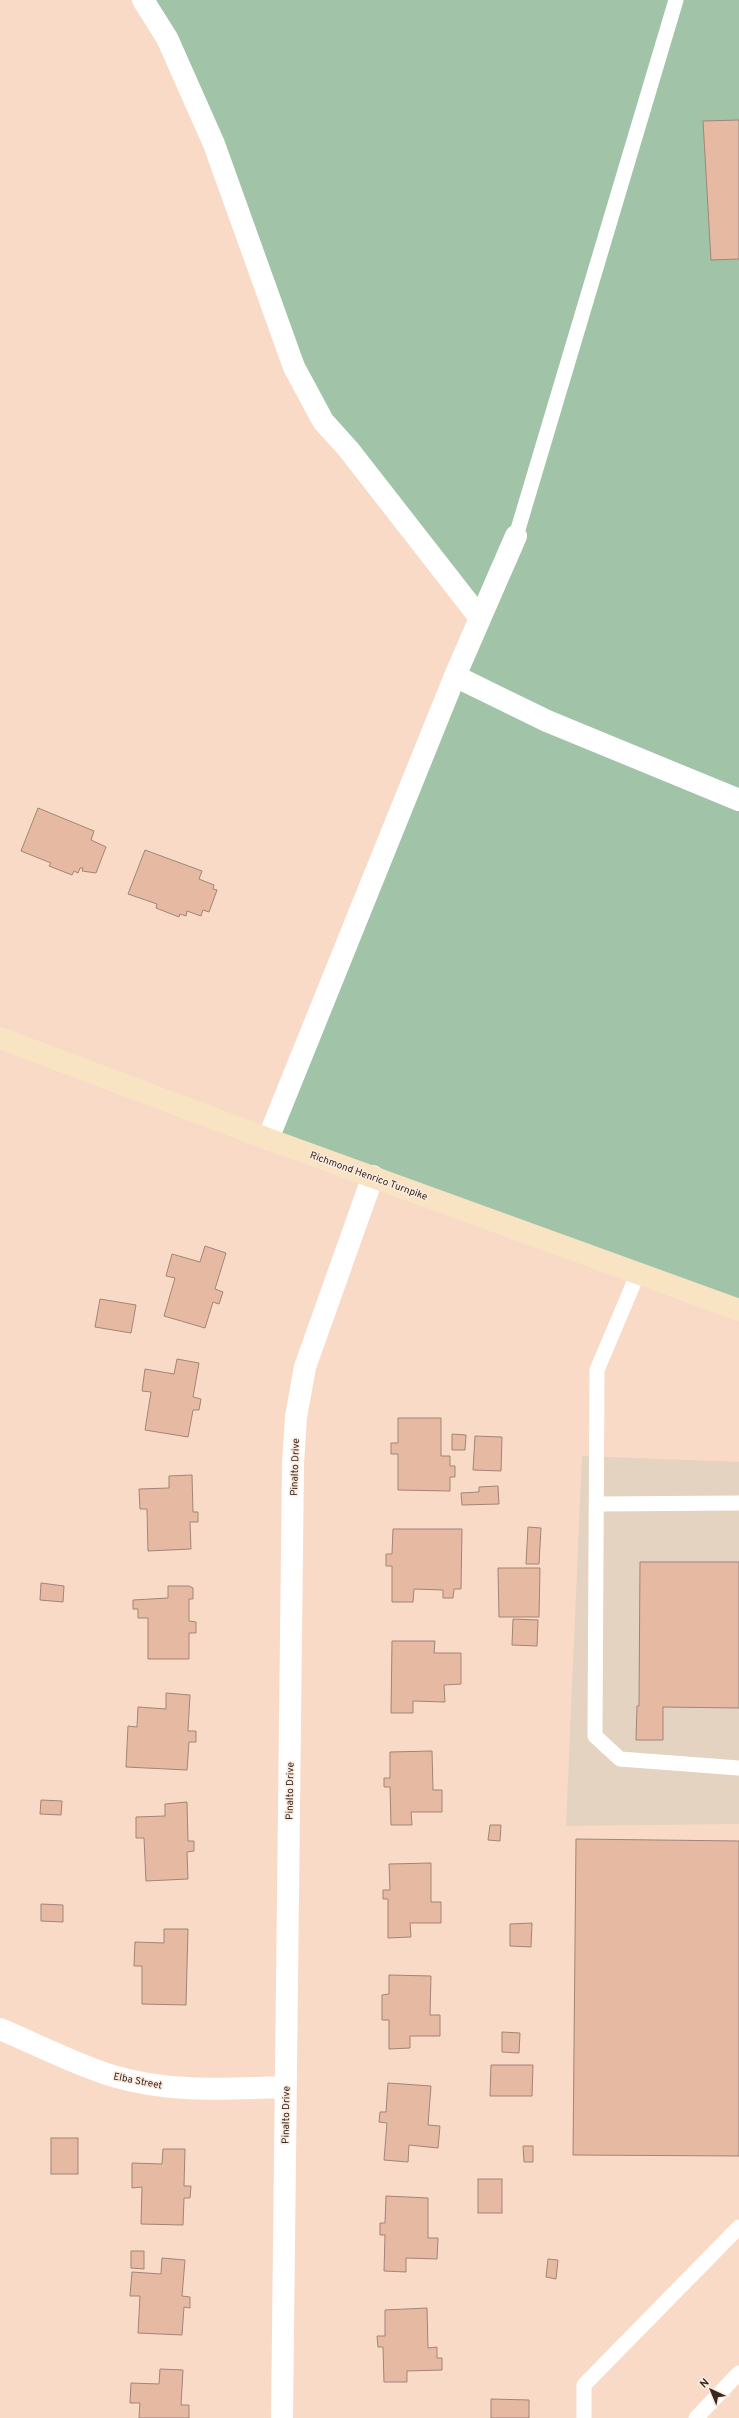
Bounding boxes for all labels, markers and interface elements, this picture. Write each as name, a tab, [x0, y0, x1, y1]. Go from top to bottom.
street label: Richmond Henrico Turnpike	[308, 1149, 429, 1204]
street label: Pinalto Drive	[288, 1438, 303, 1496]
street label: Pinalto Drive	[283, 1762, 298, 1820]
street label: Elba Street	[112, 2070, 163, 2093]
street label: Pinalto Drive	[279, 2086, 294, 2144]
north arrow	[691, 2370, 731, 2410]
text: N	[697, 2376, 712, 2391]

